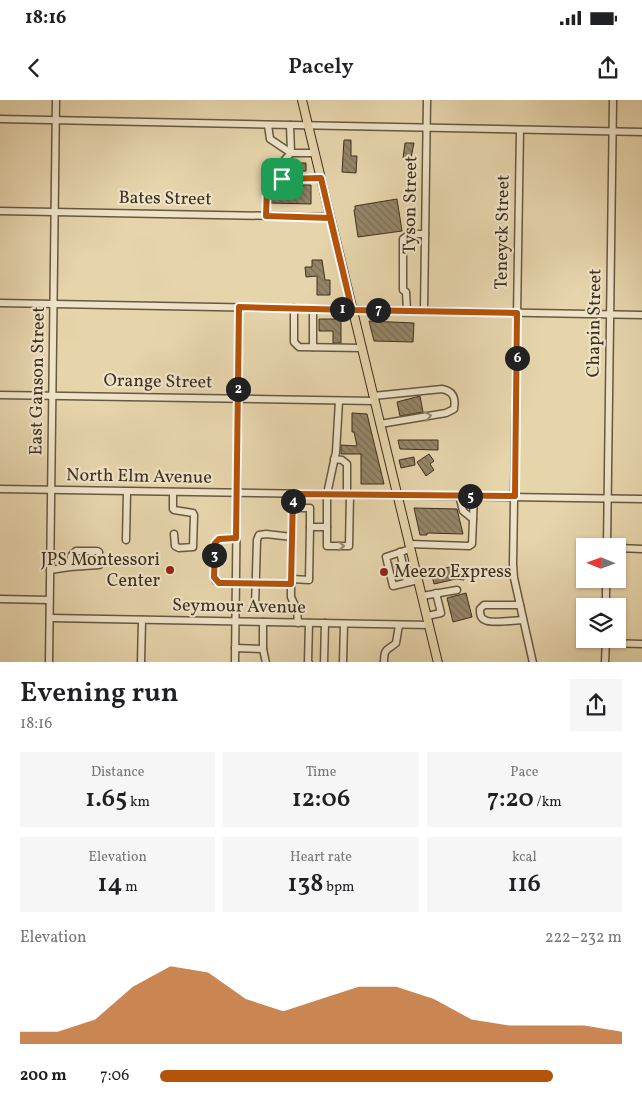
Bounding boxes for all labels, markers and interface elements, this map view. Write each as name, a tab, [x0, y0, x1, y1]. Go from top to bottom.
text: 18:16	[25, 5, 66, 31]
text: Pacely	[288, 52, 354, 83]
icon: back	[20, 54, 48, 82]
icon: share	[594, 54, 622, 82]
street label: Tyson Street	[398, 156, 424, 254]
pin	[261, 158, 303, 200]
icon: arrive	[268, 165, 296, 193]
street label: Teneyck Street	[490, 174, 516, 290]
street label: Bates Street	[118, 186, 212, 212]
street label: Chapin Street	[582, 268, 608, 378]
pin: 1	[330, 296, 354, 322]
pin: 7	[366, 298, 390, 322]
text: 1	[340, 300, 345, 319]
text: 7	[375, 301, 382, 320]
street label: East Ganson Street	[24, 306, 52, 456]
pin: 6	[504, 346, 530, 370]
text: 6	[514, 349, 521, 368]
street label: Orange Street	[103, 369, 213, 395]
pin: 2	[226, 376, 250, 402]
text: 2	[235, 380, 242, 399]
one-way arrow	[424, 412, 433, 422]
street label: North Elm Avenue	[66, 463, 212, 491]
pin: 5	[458, 484, 482, 508]
text: 5	[467, 487, 474, 506]
pin: 4	[280, 488, 306, 514]
text: 4	[289, 492, 298, 511]
north arrow	[576, 538, 626, 588]
map controls	[576, 538, 626, 648]
one-way arrow	[337, 540, 345, 551]
pin: 3	[202, 542, 226, 568]
text: 3	[211, 546, 218, 565]
place label: JPS Montessori Center	[41, 548, 160, 594]
place label: Meezo Express	[394, 560, 512, 585]
marker: JPS Montessori Center	[164, 564, 176, 576]
marker: Meezo Express	[378, 566, 390, 578]
street label: Seymour Avenue	[172, 593, 306, 621]
button: layers	[576, 598, 626, 648]
text: Evening run	[20, 674, 179, 713]
button: share	[570, 679, 622, 731]
text: 18:16	[20, 713, 52, 735]
text: Distance	[91, 763, 144, 782]
text: Time	[306, 763, 336, 782]
text: Pace	[510, 763, 538, 782]
text: 1.65	[85, 782, 127, 817]
text: 12:06	[292, 782, 350, 817]
text: 7:20	[487, 782, 534, 817]
text: km	[127, 793, 150, 812]
text: /km	[534, 793, 562, 812]
text: Elevation	[89, 848, 147, 867]
text: Heart rate	[290, 848, 352, 867]
text: kcal	[512, 848, 537, 867]
text: 14	[98, 867, 123, 902]
text: 138	[288, 867, 324, 902]
text: 116	[508, 867, 541, 902]
text: m	[123, 878, 138, 897]
text: bpm	[324, 878, 354, 897]
text: Elevation	[20, 927, 87, 949]
text: 222–232 m	[545, 927, 622, 949]
text: 200 m	[20, 1065, 67, 1087]
text: 7:06	[100, 1065, 129, 1087]

